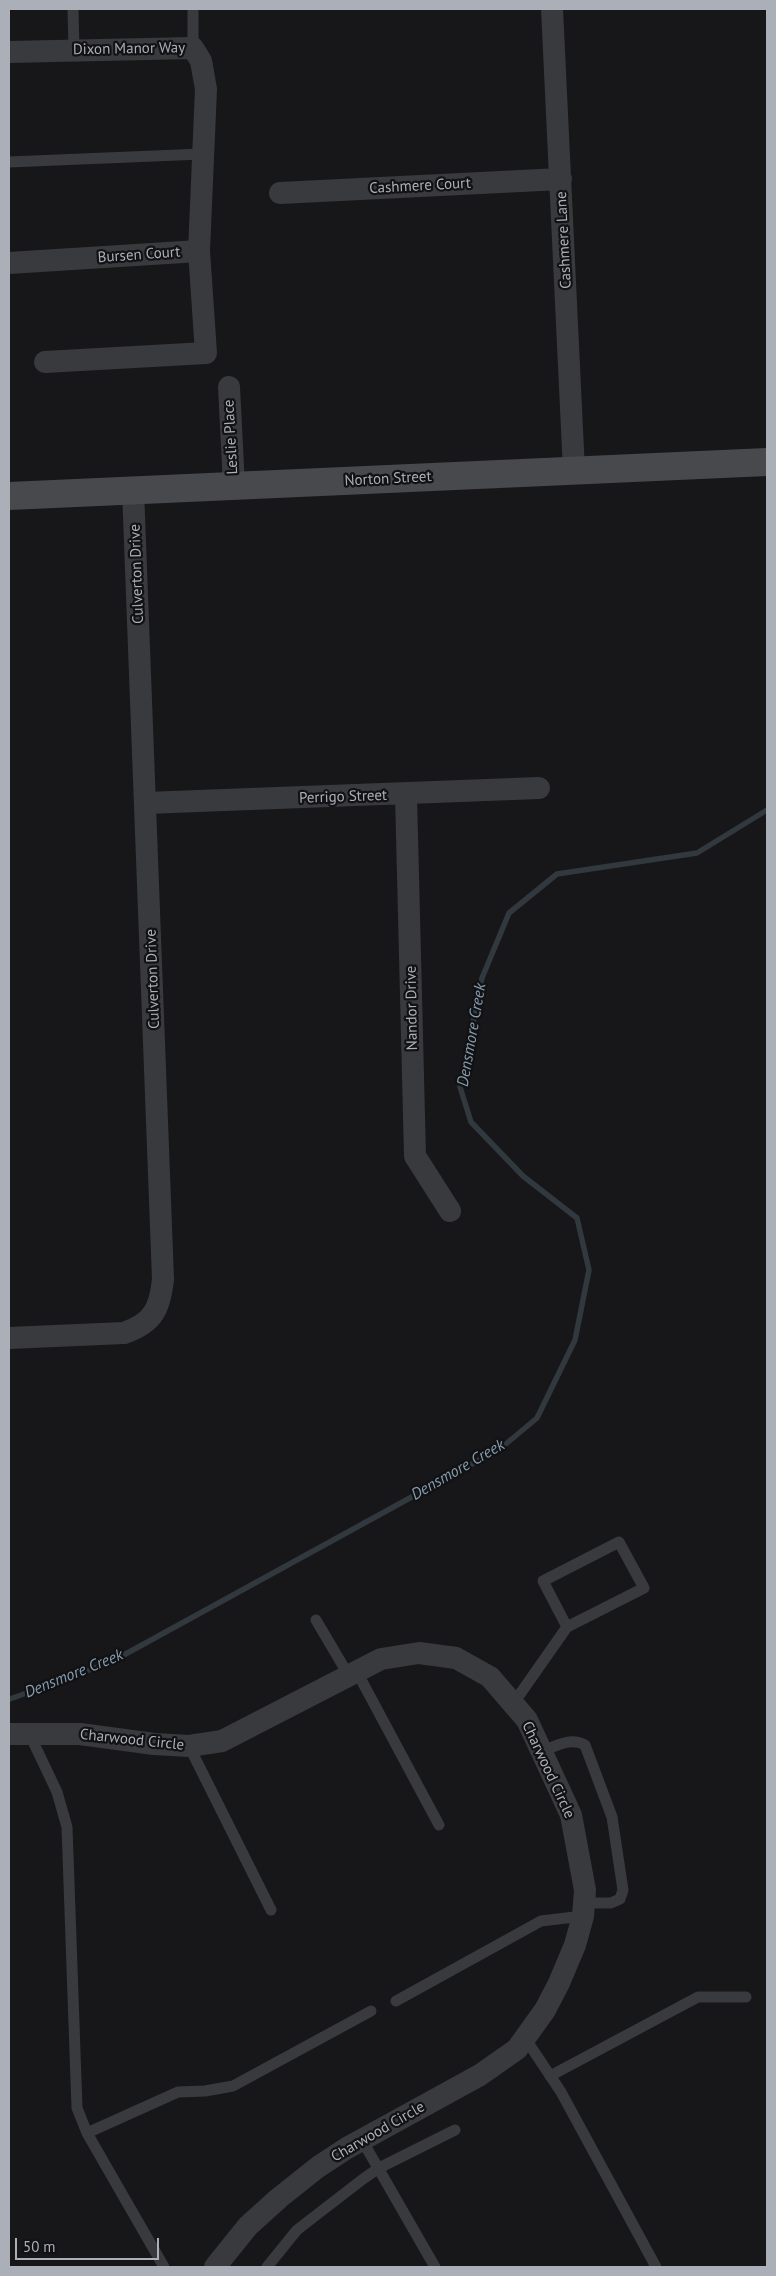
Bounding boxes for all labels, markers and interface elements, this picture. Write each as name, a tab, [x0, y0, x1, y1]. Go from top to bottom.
street label: Dixon Manor Way	[73, 39, 185, 59]
street label: Cashmere Court	[369, 174, 471, 198]
street label: Cashmere Lane	[552, 191, 576, 289]
street label: Bursen Court	[97, 243, 181, 267]
street label: Leslie Place	[220, 399, 242, 475]
street label: Norton Street	[344, 468, 432, 490]
street label: Culverton Drive	[126, 524, 148, 624]
street label: Perrigo Street	[299, 786, 387, 808]
street label: Culverton Drive	[142, 929, 164, 1029]
street label: Nandor Drive	[402, 966, 422, 1050]
water label: Densmore Creek	[453, 982, 491, 1088]
water label: Densmore Creek	[408, 1436, 508, 1504]
water label: Densmore Creek	[22, 1645, 126, 1703]
street label: Charwood Circle	[518, 1719, 578, 1821]
street label: Charwood Circle	[79, 1726, 185, 1754]
street label: Charwood Circle	[328, 2098, 428, 2166]
scale bar	[18, 2228, 161, 2260]
text: 50 m	[23, 2237, 56, 2256]

